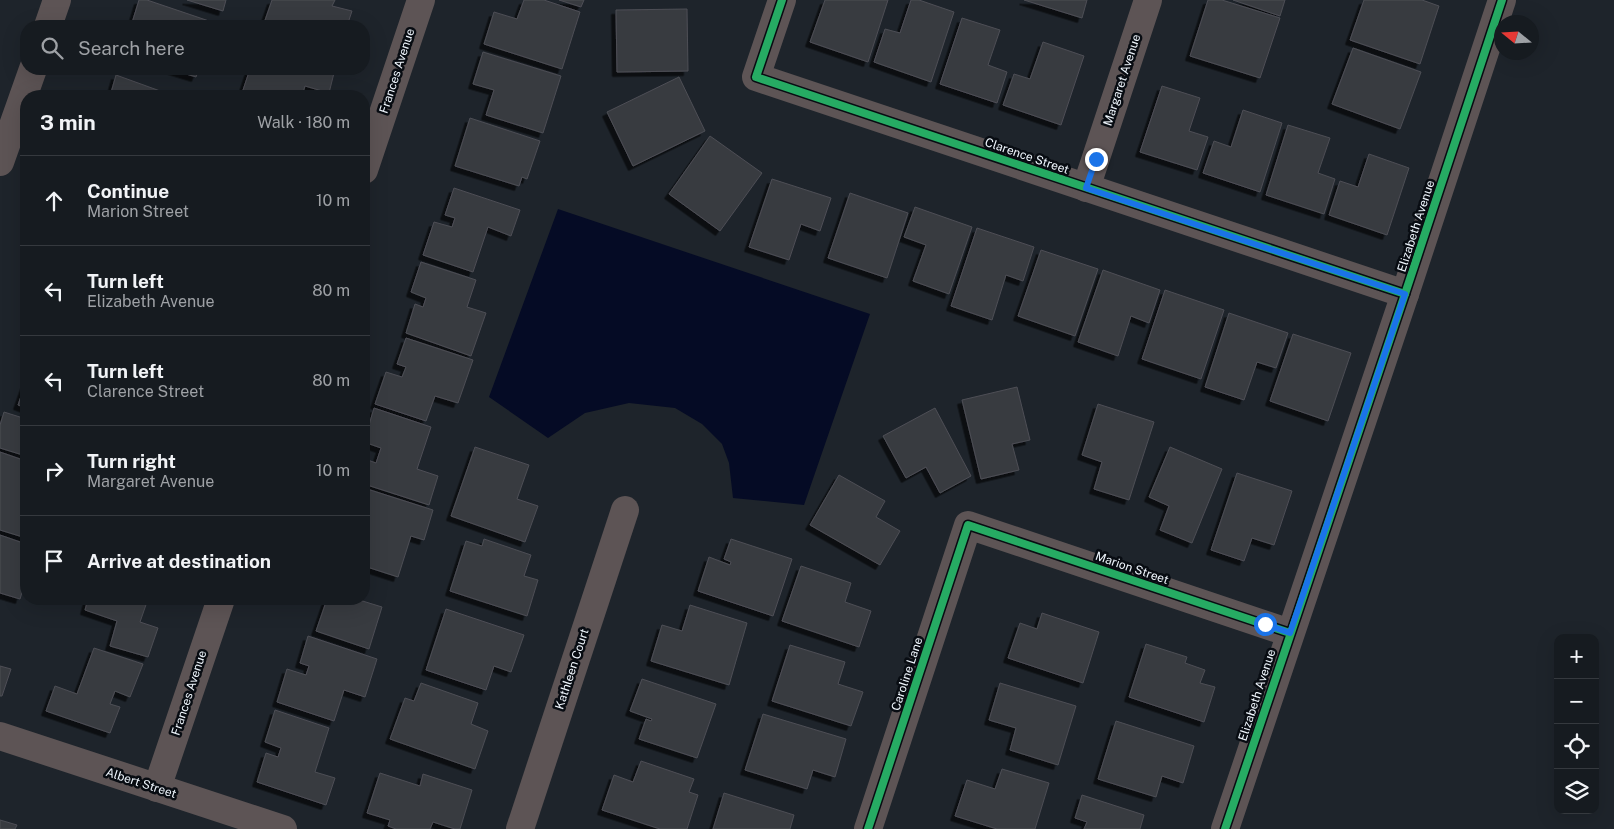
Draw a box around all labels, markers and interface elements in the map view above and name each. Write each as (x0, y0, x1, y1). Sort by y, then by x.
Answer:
north arrow (1494, 15, 1539, 60)
search box (20, 20, 370, 75)
street label: Frances Avenue (377, 27, 417, 115)
street label: Margaret Avenue (1101, 32, 1143, 128)
icon: search (38, 34, 66, 62)
text: Search here (78, 37, 185, 59)
text: 3 min (40, 110, 96, 135)
text: Walk · 180 m (257, 113, 350, 132)
street label: Clarence Street (983, 135, 1071, 177)
route end (1085, 148, 1108, 171)
street label: Elizabeth Avenue (1395, 178, 1438, 274)
text: Continue (87, 180, 169, 202)
icon: ahead (40, 187, 68, 215)
text: 10 m (316, 191, 350, 210)
text: Marion Street (87, 202, 189, 221)
text: Turn left (87, 270, 164, 292)
icon: left (40, 277, 68, 305)
text: 80 m (312, 281, 350, 300)
text: Elizabeth Avenue (87, 292, 215, 311)
text: Turn left (87, 360, 164, 382)
icon: left (40, 367, 68, 395)
text: 80 m (312, 371, 350, 390)
text: Clarence Street (87, 382, 204, 401)
text: Turn right (87, 450, 176, 472)
icon: right (40, 457, 68, 485)
text: 10 m (316, 461, 350, 480)
text: Margaret Avenue (87, 472, 214, 491)
icon: arrive (40, 547, 68, 575)
street label: Marion Street (1094, 549, 1171, 587)
text: Arrive at destination (87, 550, 271, 572)
route start (1254, 613, 1277, 636)
street label: Kathleen Court (552, 627, 592, 711)
map controls (1554, 634, 1599, 814)
button: + (1554, 634, 1599, 679)
street label: Caroline Lane (889, 635, 926, 713)
street label: Elizabeth Avenue (1236, 647, 1279, 743)
street label: Frances Avenue (169, 649, 209, 737)
button: − (1554, 679, 1599, 724)
button: locate (1554, 724, 1599, 769)
street label: Albert Street (104, 765, 178, 801)
button: layers (1554, 769, 1599, 814)

